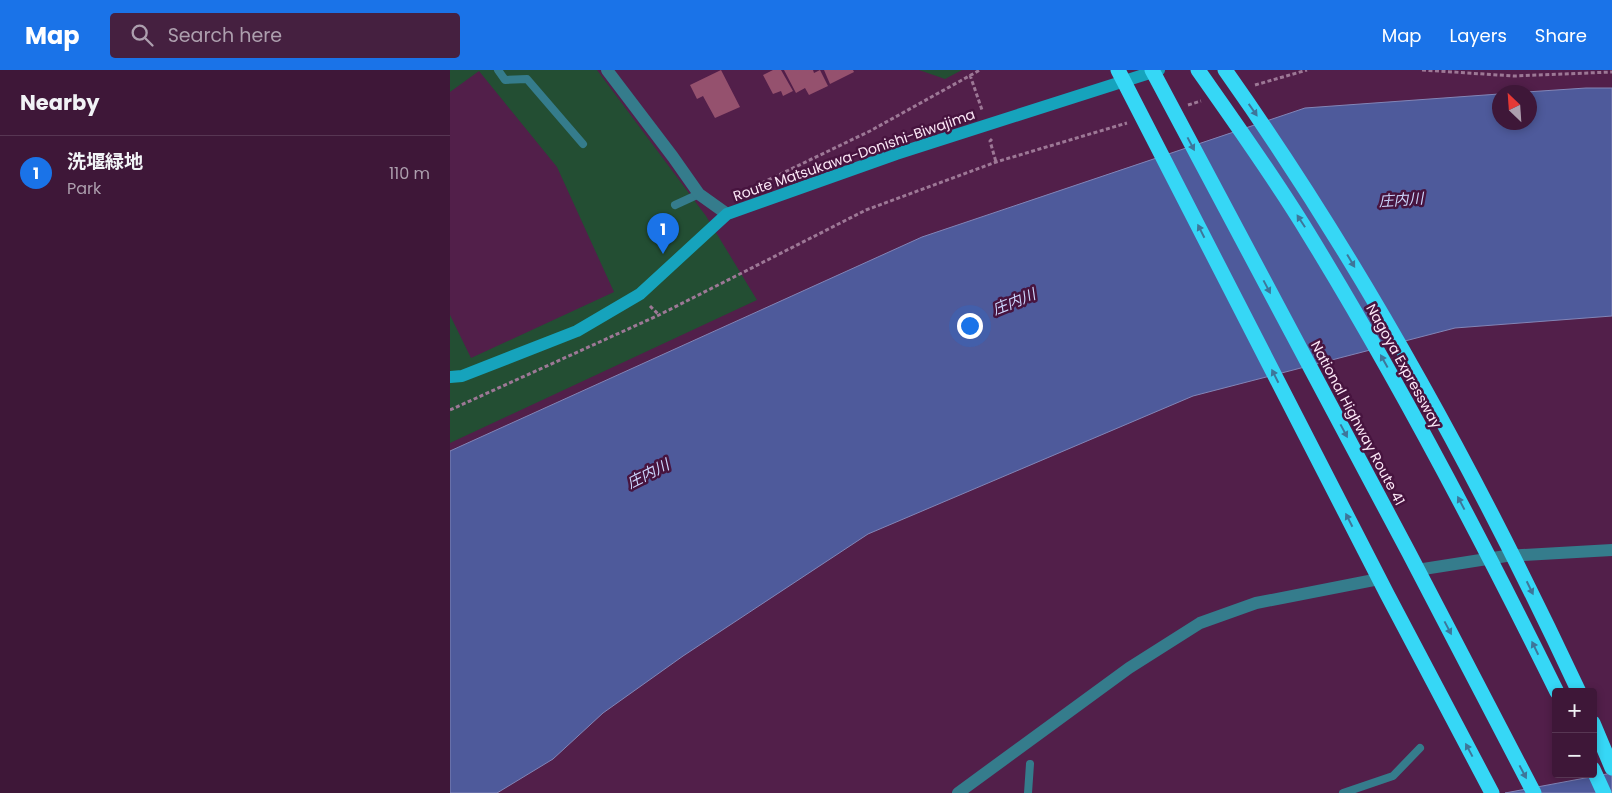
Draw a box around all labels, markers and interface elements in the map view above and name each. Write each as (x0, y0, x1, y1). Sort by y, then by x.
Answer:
search box (110, 13, 460, 58)
text: Map (25, 19, 80, 52)
icon: search (128, 21, 156, 49)
text: Search here (168, 22, 282, 49)
text: Map (1382, 23, 1422, 48)
text: Layers (1450, 23, 1507, 48)
text: Share (1535, 23, 1587, 48)
north arrow (1492, 85, 1537, 130)
text: Nearby (20, 88, 100, 117)
one-way arrow (1248, 103, 1258, 117)
street label: Route Matsukawa-Donishi-Biwajima (730, 104, 978, 206)
one-way arrow (1187, 136, 1195, 151)
text: 洗堰緑地 (67, 148, 143, 175)
text: 1 (33, 162, 39, 185)
text: 110 m (389, 162, 430, 185)
text: Park (67, 177, 101, 200)
water label: 庄内川 (1378, 187, 1426, 212)
pin: 1 (647, 213, 679, 254)
one-way arrow (1296, 214, 1305, 228)
one-way arrow (1197, 224, 1205, 238)
one-way arrow (1346, 255, 1355, 268)
one-way arrow (1263, 280, 1272, 294)
water label: 庄内川 (989, 283, 1040, 320)
street label: Nagoya Expressway (1361, 300, 1447, 432)
your location (957, 313, 983, 339)
street label: National Highway Route 41 (1306, 337, 1410, 509)
one-way arrow (1380, 353, 1388, 368)
one-way arrow (1271, 369, 1279, 383)
one-way arrow (1340, 423, 1348, 438)
water label: 庄内川 (623, 453, 674, 493)
one-way arrow (1457, 496, 1465, 511)
one-way arrow (1345, 513, 1353, 528)
one-way arrow (1526, 580, 1534, 595)
one-way arrow (1444, 621, 1452, 636)
one-way arrow (1531, 641, 1539, 655)
map controls (1552, 688, 1597, 778)
button: + (1552, 688, 1597, 733)
button: − (1552, 733, 1597, 778)
one-way arrow (1465, 743, 1473, 757)
one-way arrow (1519, 765, 1527, 780)

